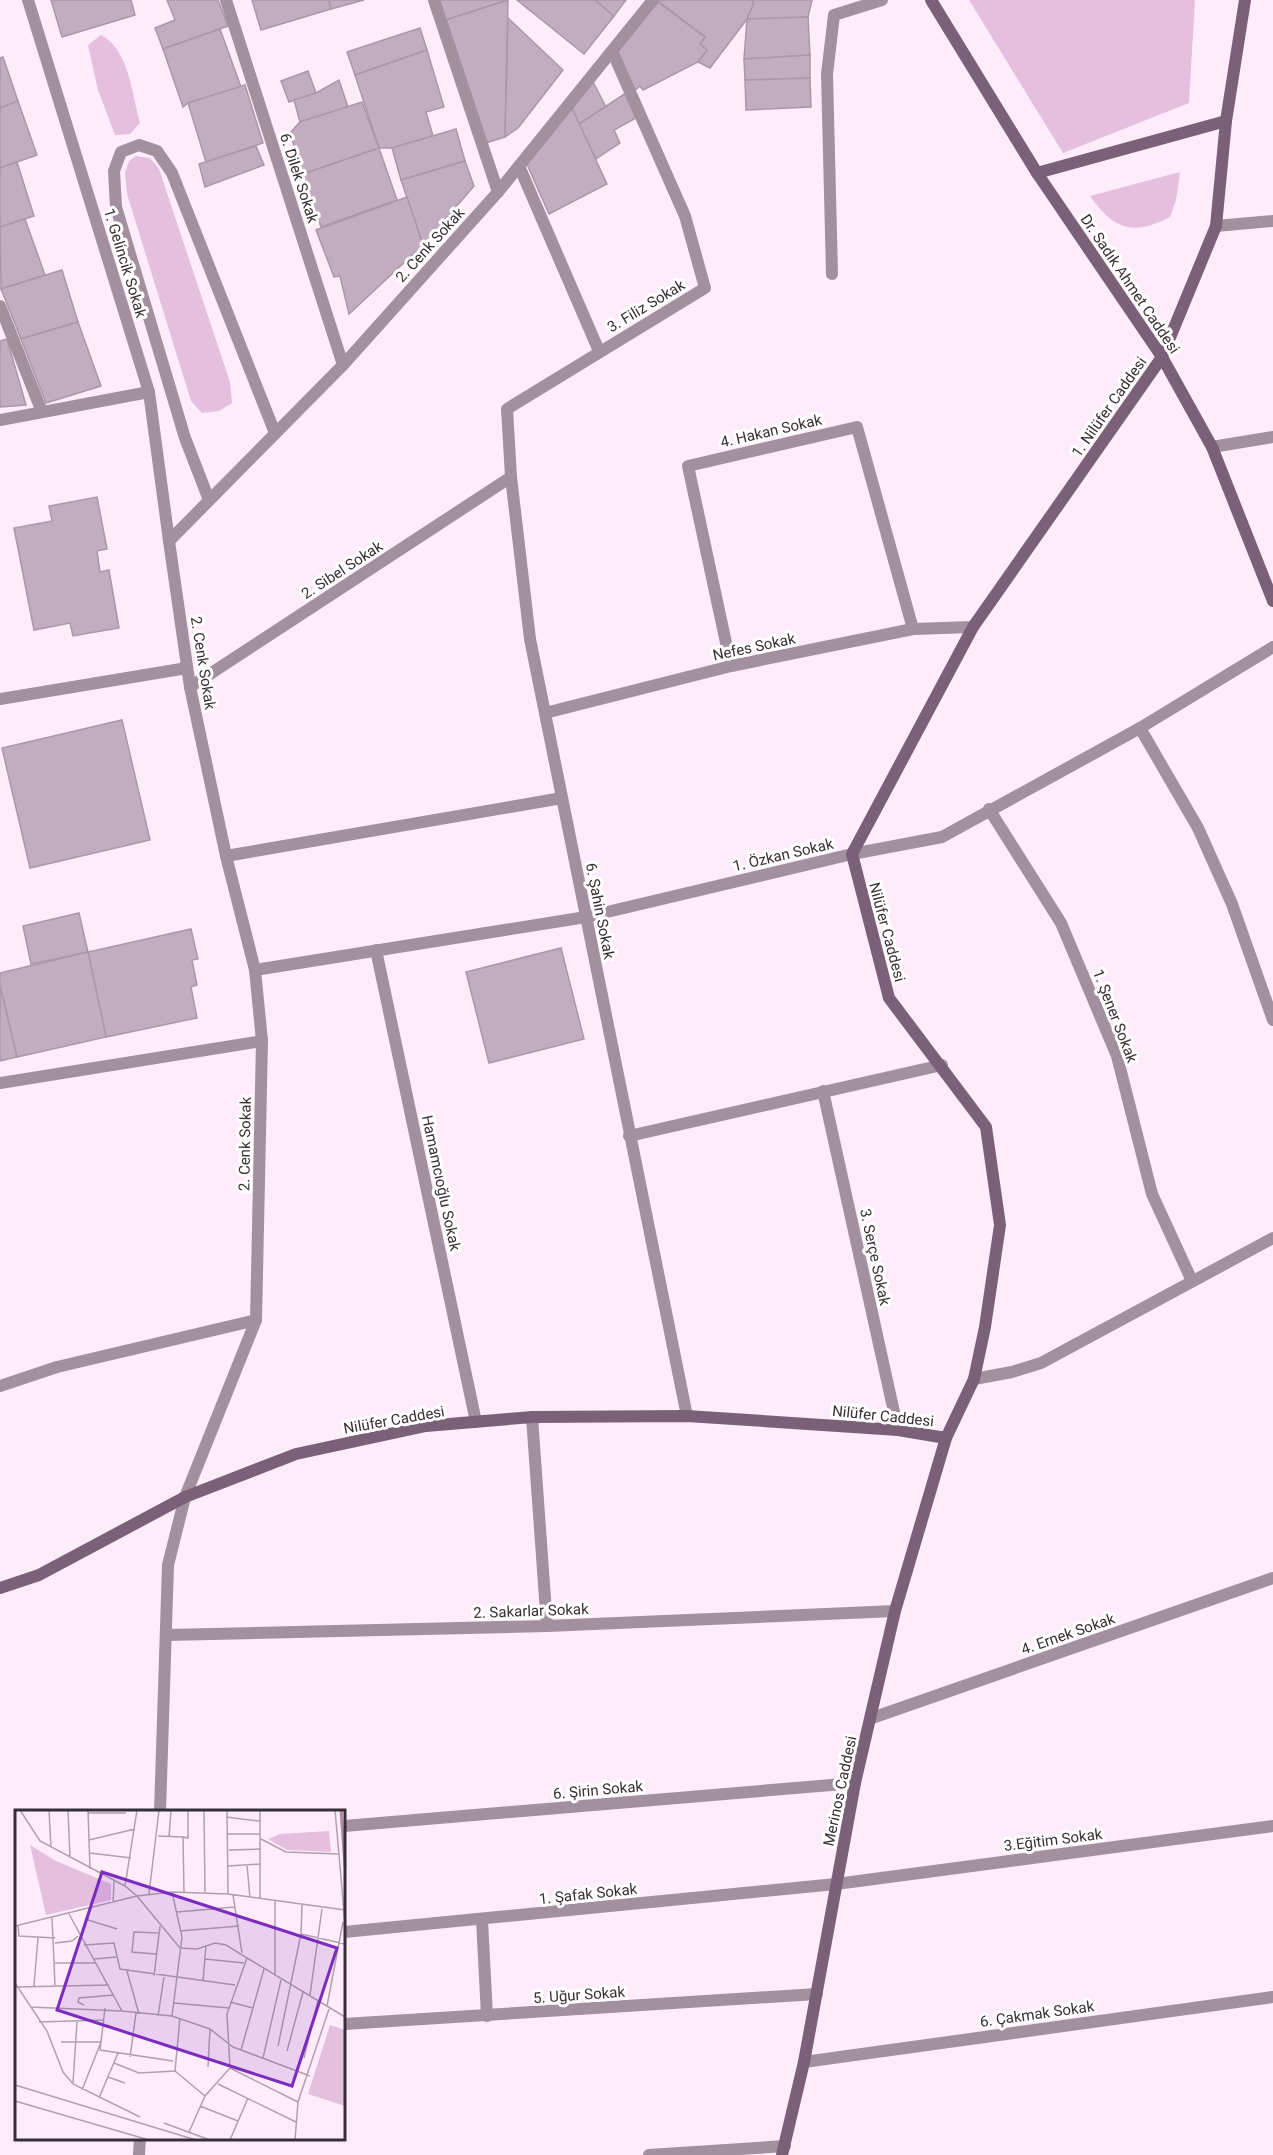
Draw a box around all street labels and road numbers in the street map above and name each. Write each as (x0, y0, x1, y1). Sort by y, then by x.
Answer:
street label: 6. Dilek Sokak (276, 131, 322, 226)
street label: 2. Cenk Sokak (392, 204, 468, 286)
street label: 1. Gelincik Sokak (100, 206, 150, 320)
street label: Dr. Sadık Ahmet Caddesi (1077, 211, 1183, 357)
street label: 3. Filiz Sokak (604, 276, 688, 336)
street label: 1. Nilüfer Caddesi (1068, 353, 1150, 461)
street label: 4. Hakan Sokak (719, 410, 824, 451)
street label: 2. Sibel Sokak (298, 537, 386, 603)
street label: 2. Cenk Sokak (187, 615, 219, 711)
street label: Nefes Sokak (711, 629, 797, 665)
street label: 1. Özkan Sokak (731, 835, 835, 875)
street label: 6. Şahin Sokak (582, 861, 618, 961)
street label: Nilüfer Caddesi (865, 880, 909, 984)
street label: 1. Şener Sokak (1089, 967, 1141, 1066)
street label: 2. Cenk Sokak (235, 1096, 255, 1191)
street label: Hamamcıoğlu Sokak (418, 1113, 464, 1253)
street label: 3. Serçe Sokak (856, 1207, 894, 1307)
street label: Nilüfer Caddesi (342, 1402, 446, 1438)
street label: Nilüfer Caddesi (831, 1402, 935, 1430)
street label: 2. Sakarlar Sokak (473, 1600, 589, 1622)
street label: 4. Ernek Sokak (1019, 1609, 1118, 1658)
street label: Merinos Caddesi (820, 1734, 860, 1848)
street label: 6. Şirin Sokak (552, 1777, 644, 1803)
street label: 3.Eğitim Sokak (1003, 1825, 1104, 1855)
street label: 1. Şafak Sokak (538, 1880, 638, 1908)
street label: 5. Uğur Sokak (532, 1983, 626, 2007)
street label: 6. Çakmak Sokak (979, 1997, 1096, 2031)

